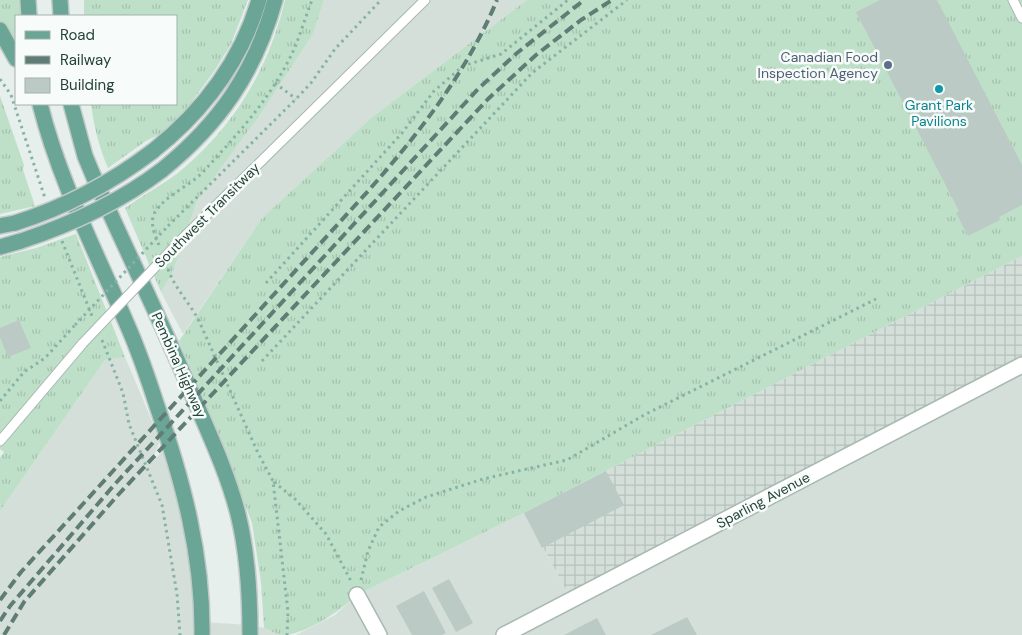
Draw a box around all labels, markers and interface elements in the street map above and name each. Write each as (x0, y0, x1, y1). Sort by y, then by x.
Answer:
legend (15, 15, 178, 105)
text: Road (60, 25, 95, 45)
place label: Canadian Food Inspection Agency (758, 48, 878, 82)
text: Railway (60, 50, 112, 70)
marker: Canadian Food Inspection Agency (882, 59, 894, 71)
text: Building (60, 75, 115, 95)
marker: Grant Park Pavilions (933, 83, 945, 95)
place label: Grant Park Pavilions (905, 96, 973, 130)
street label: Southwest Transitway (151, 158, 264, 271)
street label: Pembina Highway (148, 309, 210, 421)
street label: Sparling Avenue (713, 468, 813, 532)

